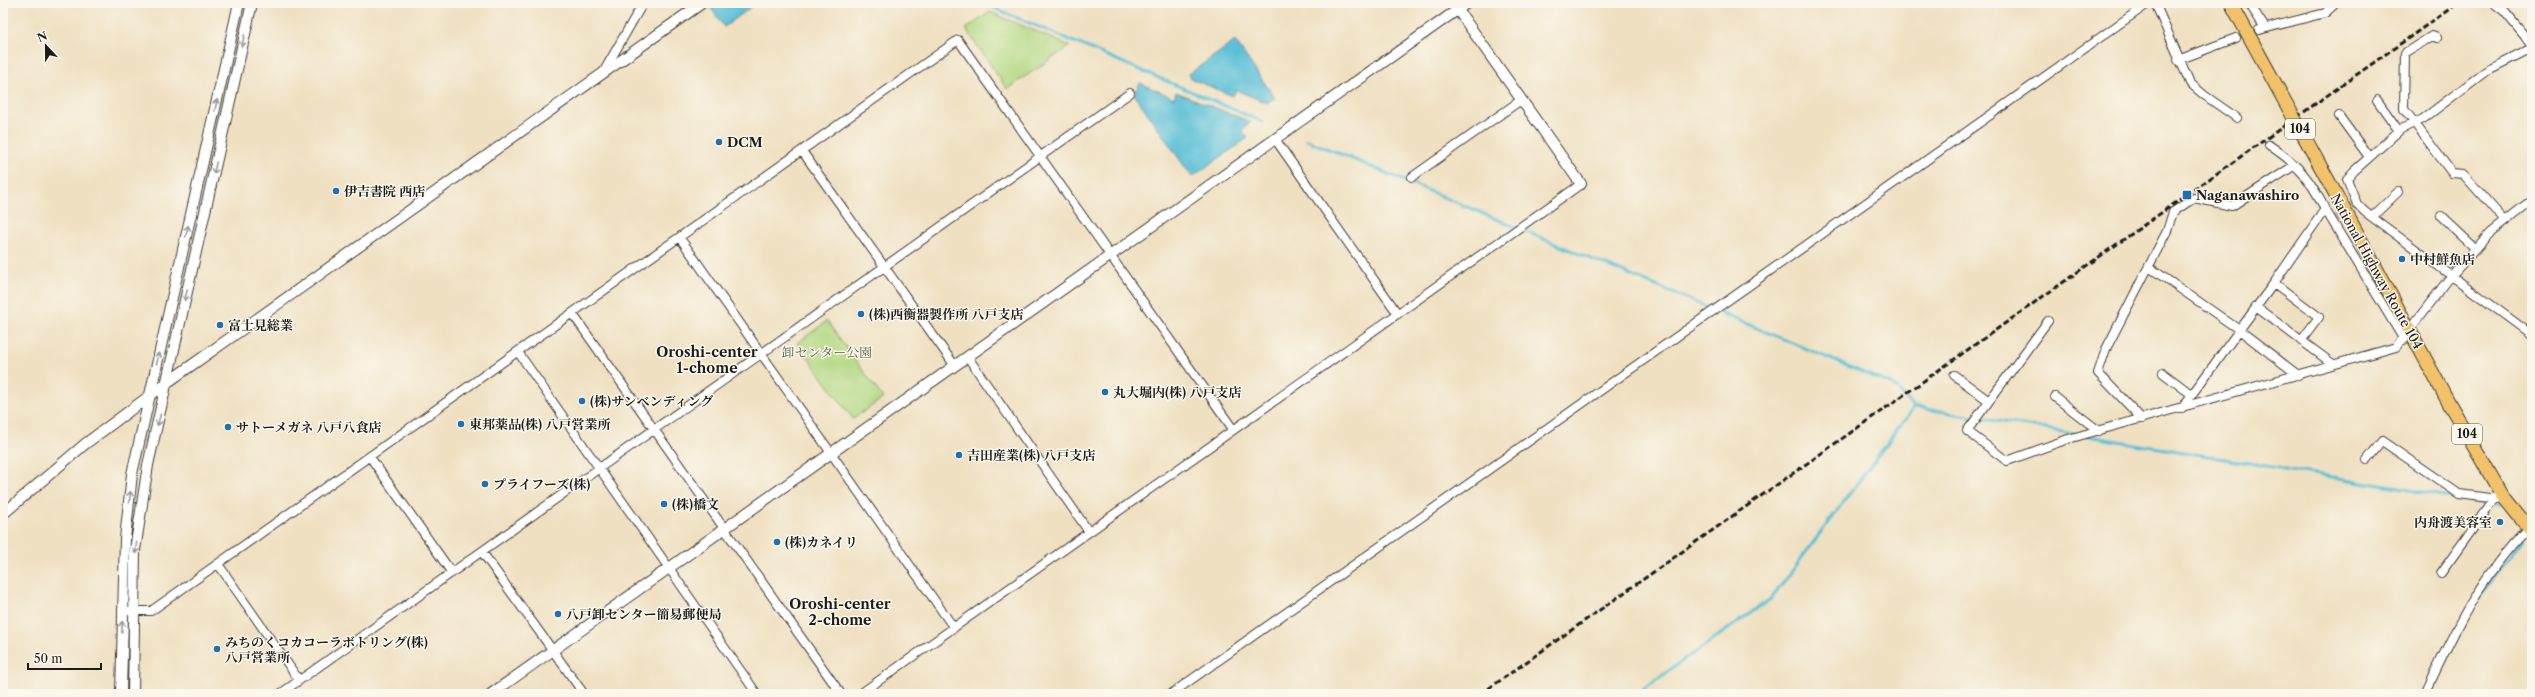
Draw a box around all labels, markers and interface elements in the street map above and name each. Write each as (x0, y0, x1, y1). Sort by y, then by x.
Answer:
north arrow (26, 26, 66, 66)
text: N (35, 28, 50, 45)
one-way arrow (239, 34, 247, 47)
one-way arrow (212, 98, 220, 111)
road number: 104 (2285, 119, 2315, 139)
place label: DCM (727, 134, 763, 150)
marker: DCM (714, 137, 724, 147)
one-way arrow (210, 161, 218, 174)
place label: 伊吉書院 西店 (344, 183, 425, 199)
marker: 伊吉書院 西店 (331, 186, 341, 196)
place label: Naganawashiro (2196, 187, 2299, 203)
marker: Naganawashiro (2181, 189, 2193, 201)
street label: National Highway Route 104 (2328, 191, 2426, 351)
one-way arrow (183, 225, 191, 238)
place label: 中村鮮魚店 (2410, 251, 2475, 267)
marker: 中村鮮魚店 (2397, 254, 2407, 264)
one-way arrow (181, 288, 189, 301)
place label: (株)西衡器製作所 八戸支店 (869, 306, 1023, 322)
marker: (株)西衡器製作所 八戸支店 (856, 309, 866, 319)
place label: 富士見総業 (228, 317, 293, 333)
marker: 富士見総業 (215, 320, 225, 330)
district label: Oroshi-center 1-chome (656, 343, 758, 377)
park label: 卸センター公園 (782, 344, 872, 360)
one-way arrow (154, 352, 162, 365)
place label: 丸大堀内(株) 八戸支店 (1113, 384, 1241, 400)
marker: 丸大堀内(株) 八戸支店 (1100, 387, 1110, 397)
place label: (株)サンベンディング (590, 393, 713, 409)
marker: (株)サンベンディング (577, 396, 587, 406)
one-way arrow (155, 413, 162, 426)
place label: 東邦薬品(株) 八戸営業所 (469, 416, 610, 432)
place label: サトーメガネ 八戸八食店 (236, 419, 382, 435)
marker: 東邦薬品(株) 八戸営業所 (456, 419, 466, 429)
marker: サトーメガネ 八戸八食店 (223, 422, 233, 432)
road number: 104 (2452, 424, 2482, 444)
place label: 吉田産業(株) 八戸支店 (967, 447, 1095, 463)
marker: 吉田産業(株) 八戸支店 (954, 450, 964, 460)
place label: プライフーズ(株) (493, 476, 590, 492)
marker: プライフーズ(株) (480, 479, 490, 489)
one-way arrow (126, 491, 134, 504)
place label: (株)橋文 (672, 496, 719, 512)
marker: (株)橋文 (659, 499, 669, 509)
place label: 内舟渡美容室 (2414, 514, 2492, 530)
marker: 内舟渡美容室 (2495, 517, 2505, 527)
place label: (株)カネイリ (785, 534, 858, 550)
marker: (株)カネイリ (772, 537, 782, 547)
one-way arrow (132, 541, 139, 554)
district label: Oroshi-center 2-chome (789, 595, 891, 629)
place label: 八戸卸センター簡易郵便局 (566, 606, 721, 622)
marker: 八戸卸センター簡易郵便局 (553, 609, 563, 619)
one-way arrow (118, 621, 126, 634)
place label: みちのくコカコーラボトリング(株) 八戸営業所 (225, 634, 428, 665)
marker: みちのくコカコーラボトリング(株) 八戸営業所 (212, 644, 222, 654)
scale bar (28, 645, 101, 671)
text: 50 m (34, 651, 63, 666)

